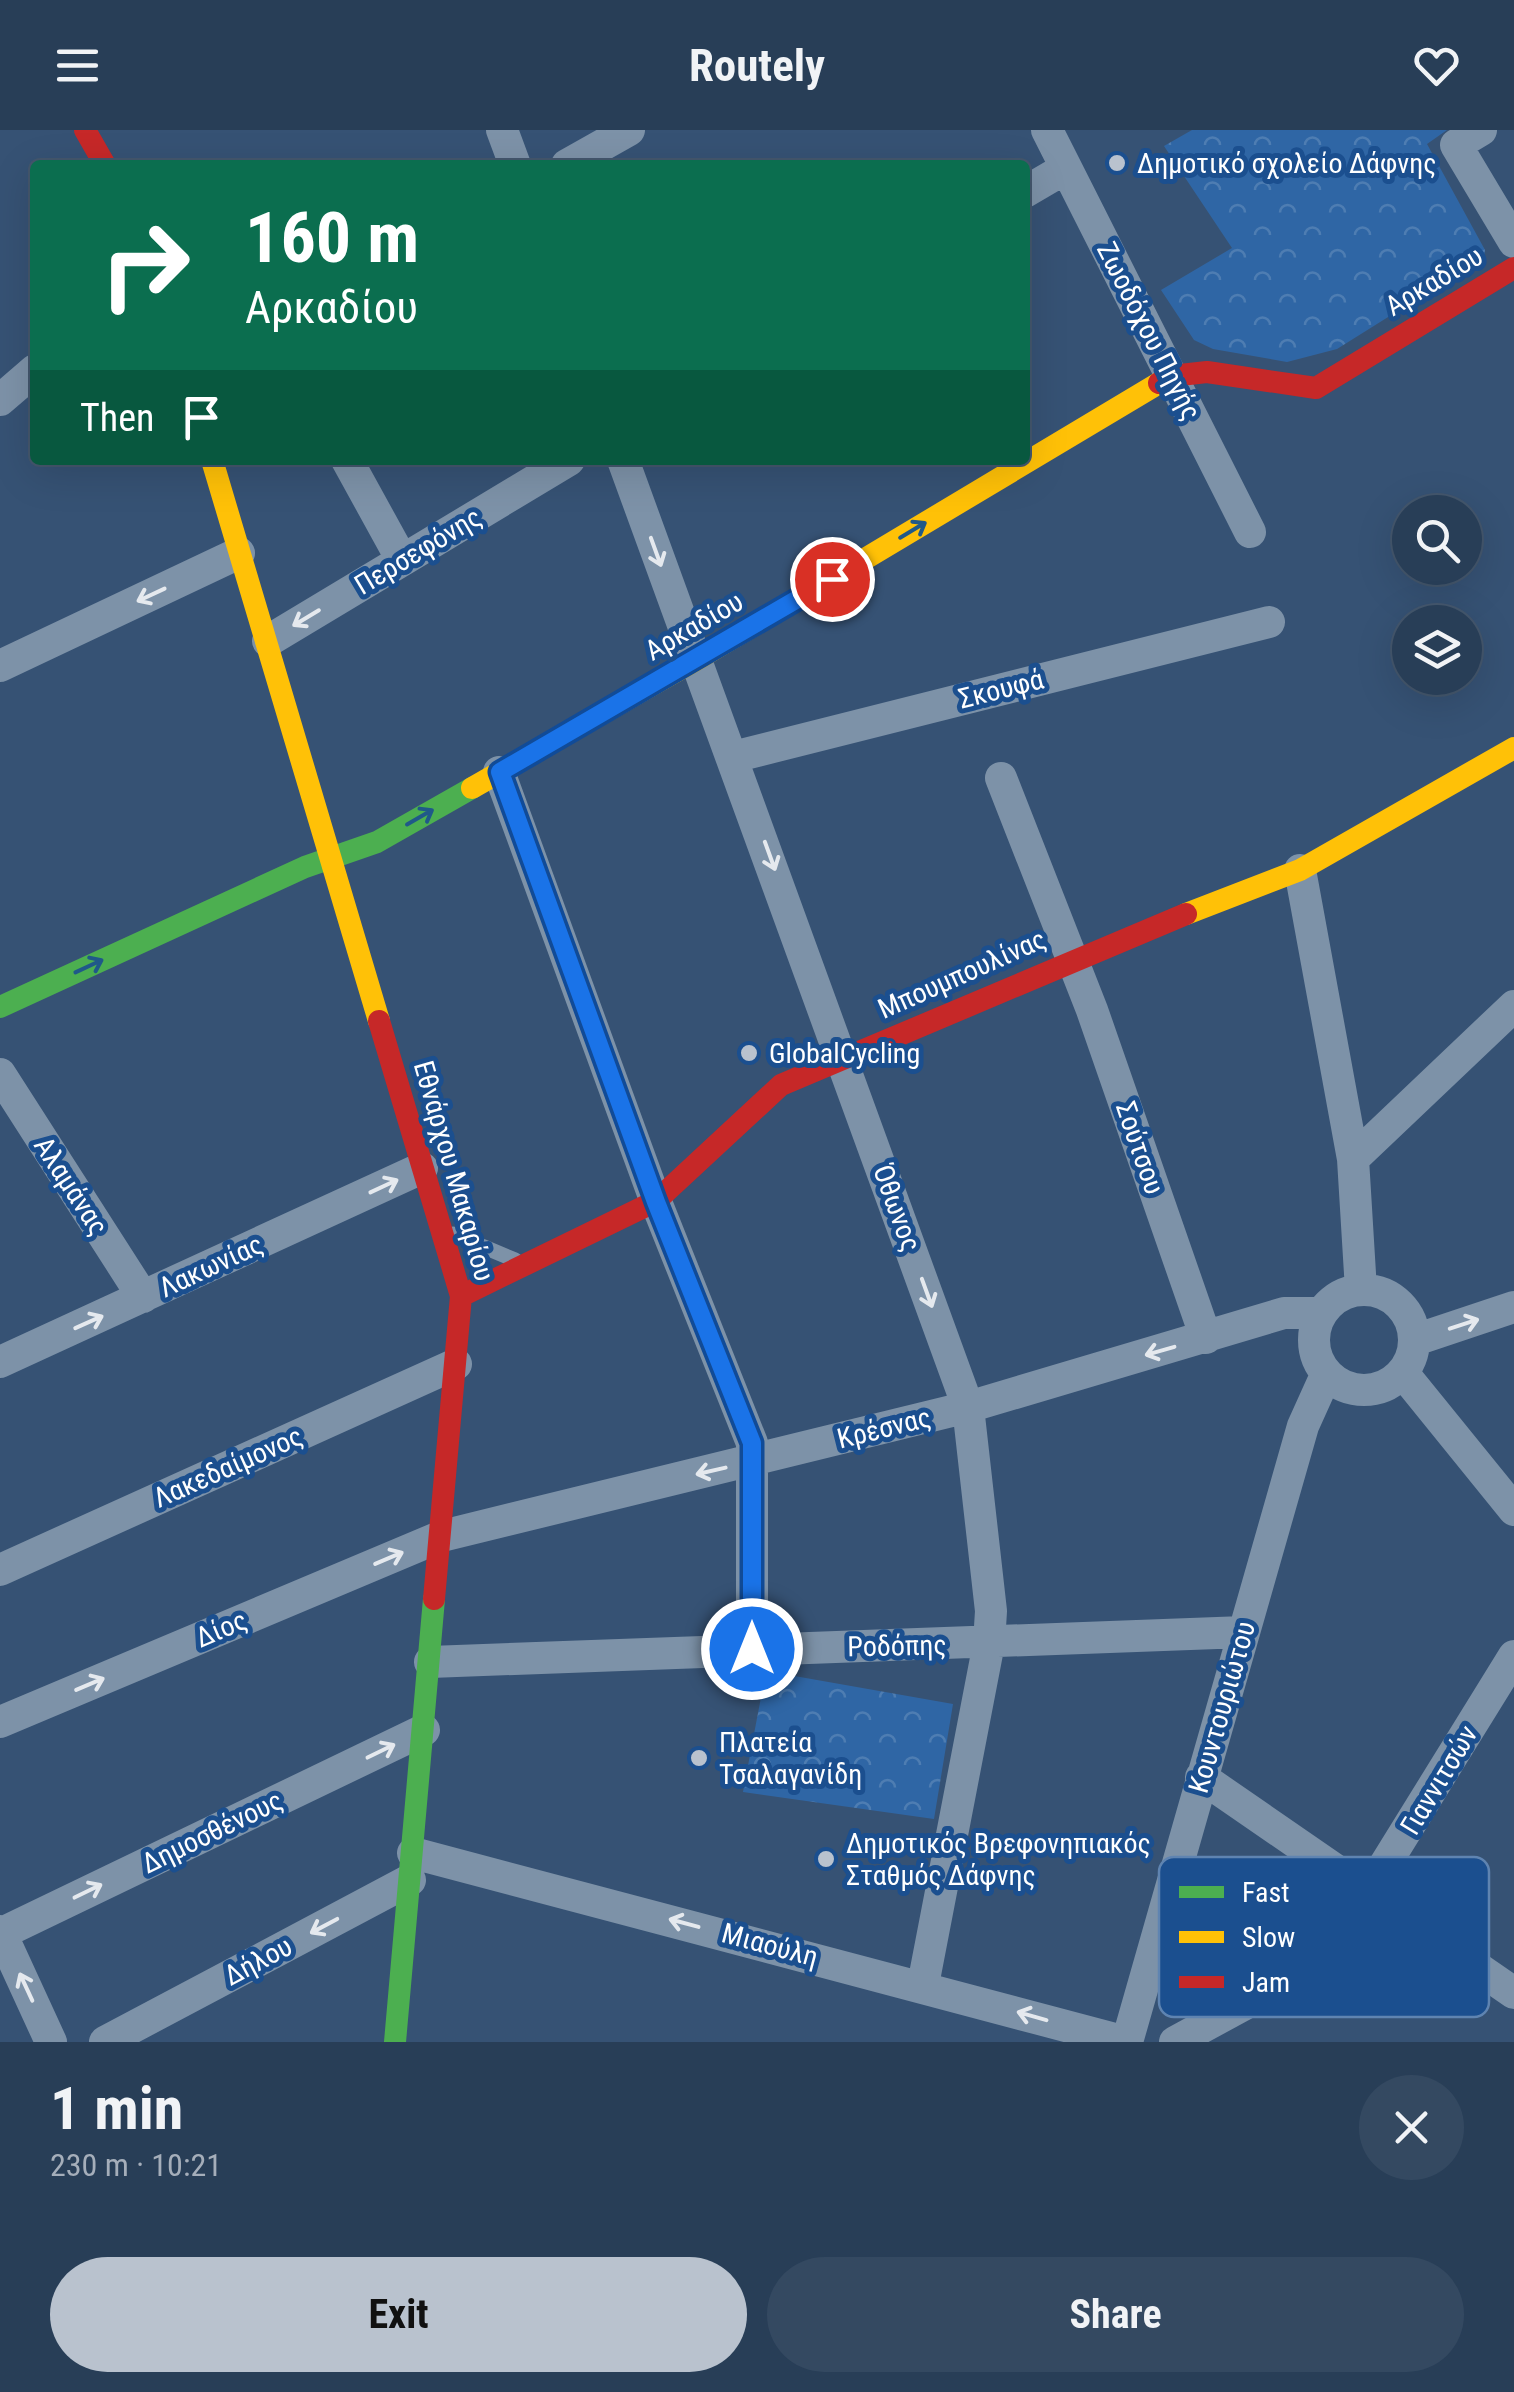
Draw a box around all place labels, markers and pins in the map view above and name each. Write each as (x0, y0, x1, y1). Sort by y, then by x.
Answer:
place label: Δημοτικό σχολείο Δάφνης (1137, 147, 1436, 180)
marker: Δημοτικό σχολείο Δάφνης (1106, 152, 1128, 174)
pin (790, 537, 875, 622)
place label: GlobalCycling (769, 1037, 920, 1070)
marker: GlobalCycling (738, 1042, 760, 1064)
place label: Πλατεία Τσαλαγανίδη (719, 1726, 862, 1791)
marker: Πλατεία Τσαλαγανίδη (688, 1747, 710, 1769)
place label: Δημοτικός Βρεφονηπιακός Σταθμός Δάφνης (846, 1827, 1151, 1892)
marker: Δημοτικός Βρεφονηπιακός Σταθμός Δάφνης (815, 1848, 837, 1870)

